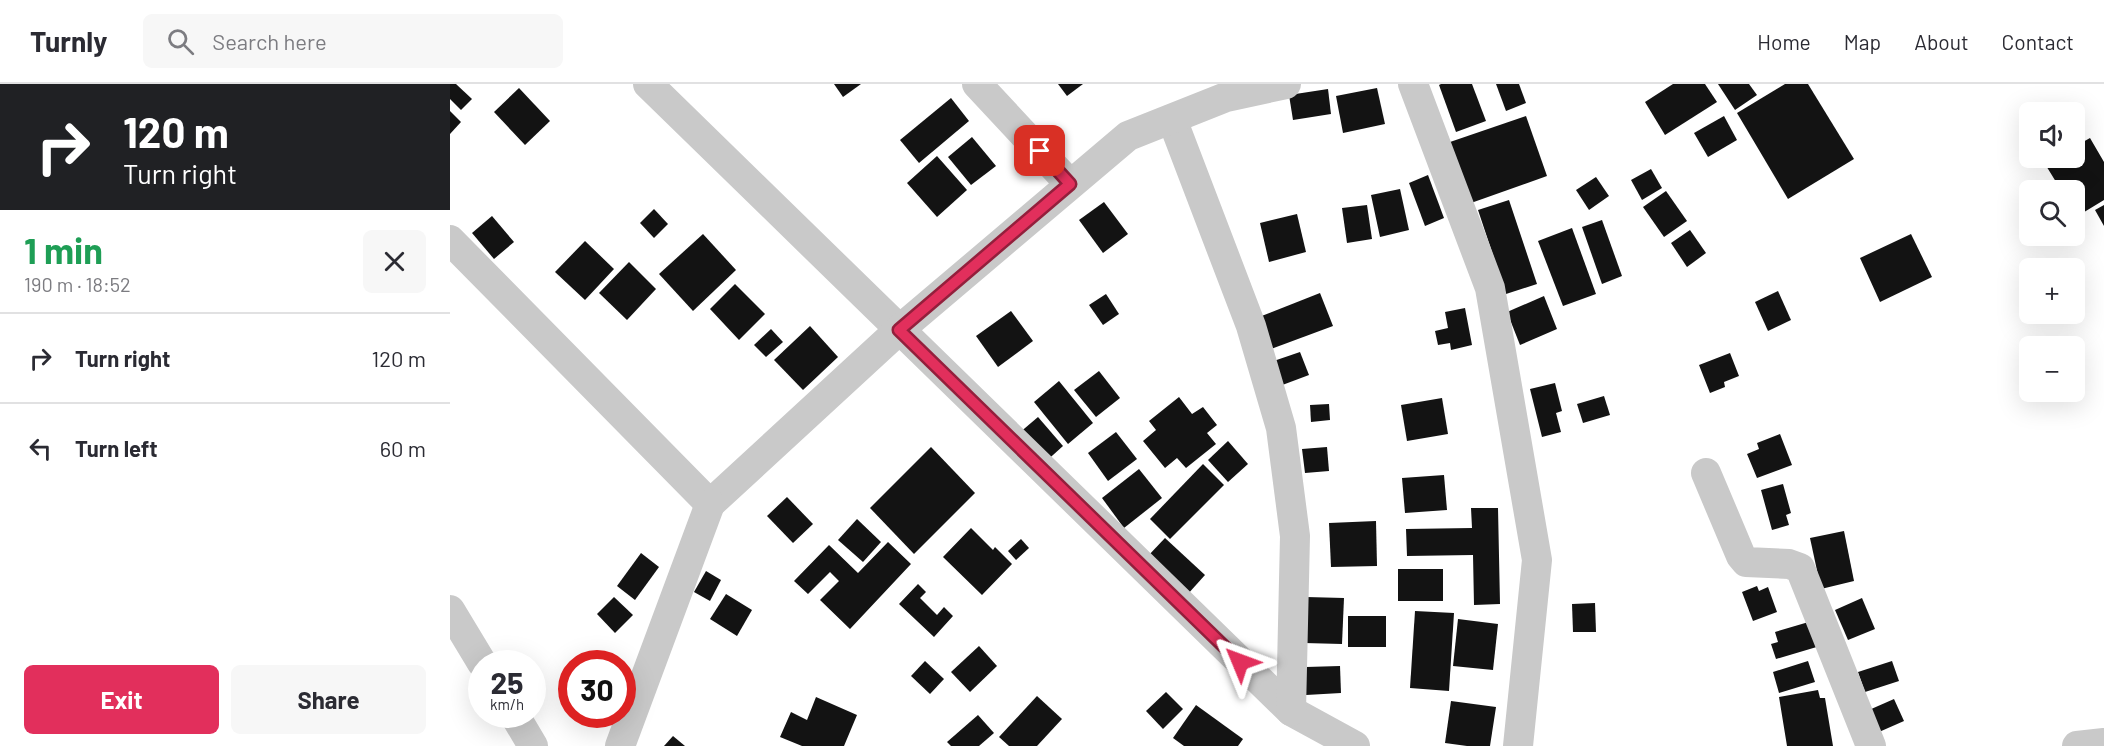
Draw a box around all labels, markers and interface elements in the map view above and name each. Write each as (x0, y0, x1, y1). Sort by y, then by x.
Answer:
search box (143, 14, 563, 68)
text: Turnly (30, 24, 107, 58)
icon: search (164, 25, 197, 58)
text: Search here (212, 28, 327, 54)
text: Home (1757, 29, 1811, 54)
text: Map (1844, 29, 1881, 54)
text: About (1914, 29, 1969, 54)
text: Contact (2002, 29, 2074, 54)
map controls (2019, 102, 2085, 402)
button: sound (2019, 102, 2085, 168)
text: 120 m (123, 106, 229, 156)
icon: right (24, 108, 102, 186)
pin (1014, 125, 1065, 176)
icon: arrive (1023, 134, 1056, 167)
text: Turn right (123, 157, 237, 189)
button: search (2019, 180, 2085, 246)
text: 1 min (24, 228, 103, 271)
button: close (363, 230, 426, 293)
button: + (2019, 258, 2085, 324)
text: 190 m · 18:52 (24, 272, 131, 296)
button: − (2019, 336, 2085, 402)
icon: right (24, 342, 57, 375)
text: Turn right (75, 345, 170, 371)
text: 120 m (371, 345, 426, 371)
icon: left (24, 432, 57, 465)
text: Turn left (75, 435, 158, 461)
text: 60 m (380, 435, 426, 461)
position arrow (1208, 630, 1272, 694)
speed limit sign: 30 (558, 650, 636, 728)
text: 25 (491, 664, 523, 700)
button: Exit (24, 665, 219, 734)
button: Share (231, 665, 426, 734)
text: km/h (490, 695, 524, 713)

